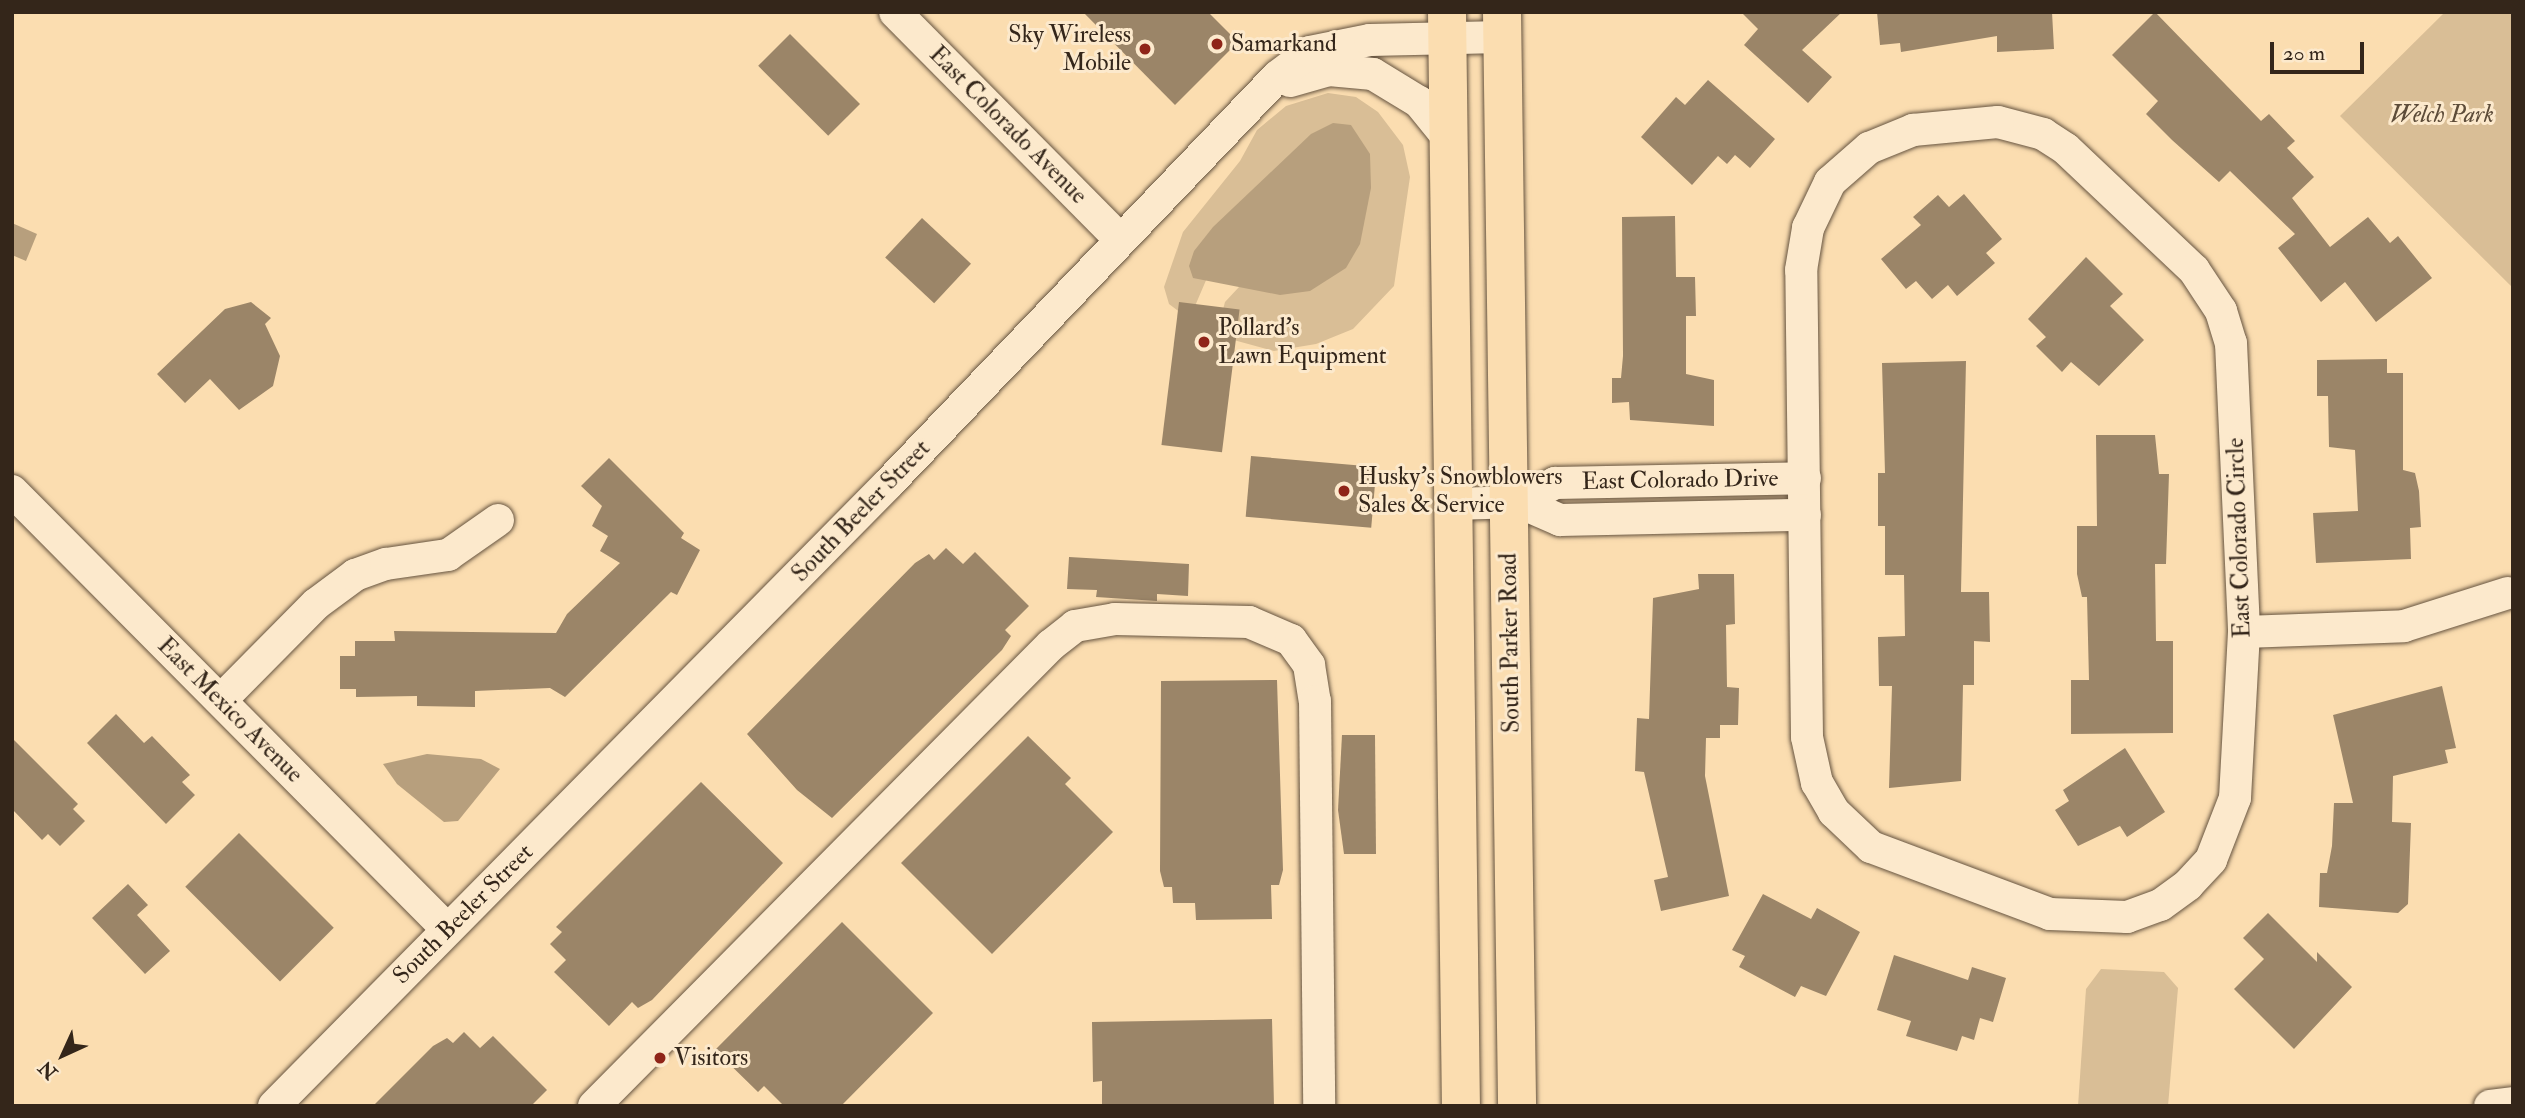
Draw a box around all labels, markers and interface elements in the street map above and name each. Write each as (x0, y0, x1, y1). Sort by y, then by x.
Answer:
place label: Sky Wireless Mobile (1008, 21, 1131, 77)
scale bar (2273, 28, 2368, 72)
place label: Samarkand (1231, 30, 1337, 58)
marker: Samarkand (1209, 36, 1225, 52)
street label: East Colorado Avenue (923, 40, 1093, 210)
text: 20 m (2283, 40, 2325, 67)
marker: Sky Wireless Mobile (1137, 41, 1153, 57)
park label: Welch Park (2390, 101, 2494, 129)
place label: Pollard's Lawn Equipment (1218, 314, 1386, 370)
marker: Pollard's Lawn Equipment (1196, 334, 1212, 350)
street label: South Beeler Street (786, 434, 936, 588)
street label: East Colorado Circle (2221, 437, 2257, 639)
place label: Husky's Snowblowers Sales & Service (1358, 463, 1562, 519)
street label: East Colorado Drive (1581, 464, 1779, 496)
marker: Husky's Snowblowers Sales & Service (1336, 483, 1352, 499)
street label: South Parker Road (1494, 553, 1526, 733)
street label: East Mexico Avenue (151, 631, 309, 789)
street label: South Beeler Street (387, 838, 539, 990)
north arrow (28, 1020, 98, 1090)
place label: Visitors (674, 1044, 748, 1072)
marker: Visitors (652, 1050, 668, 1066)
text: N (34, 1055, 63, 1084)

